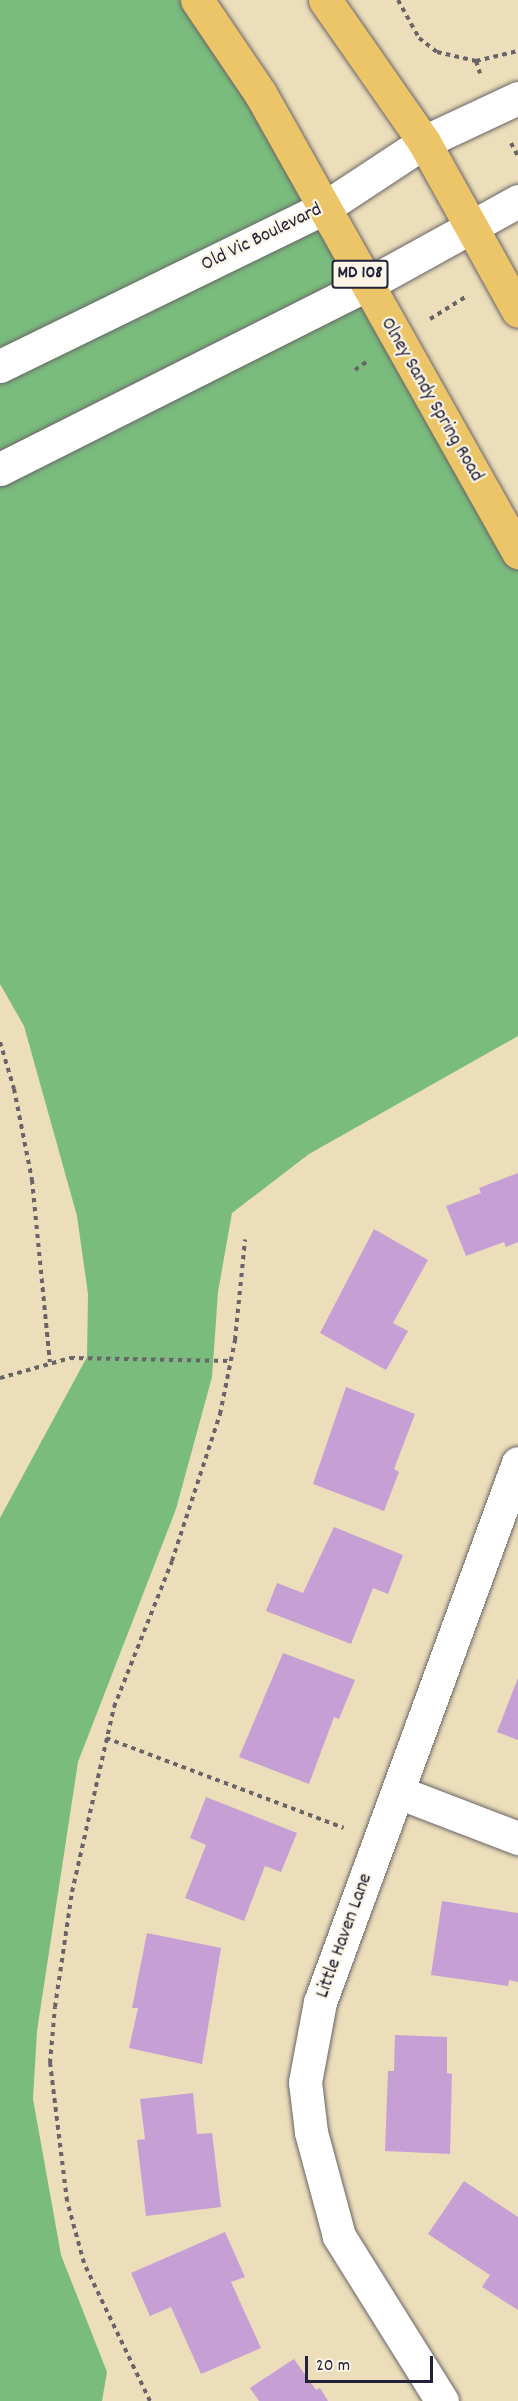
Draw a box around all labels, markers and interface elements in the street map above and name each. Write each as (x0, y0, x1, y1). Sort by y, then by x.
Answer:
street label: Old Vic Boulevard (198, 198, 326, 278)
road number: MD 108 (332, 259, 388, 289)
street label: Olney Sandy Spring Road (374, 314, 488, 486)
street label: Little Haven Lane (311, 1870, 379, 2002)
scale bar (308, 2344, 436, 2382)
text: 20 m (316, 2354, 350, 2379)

